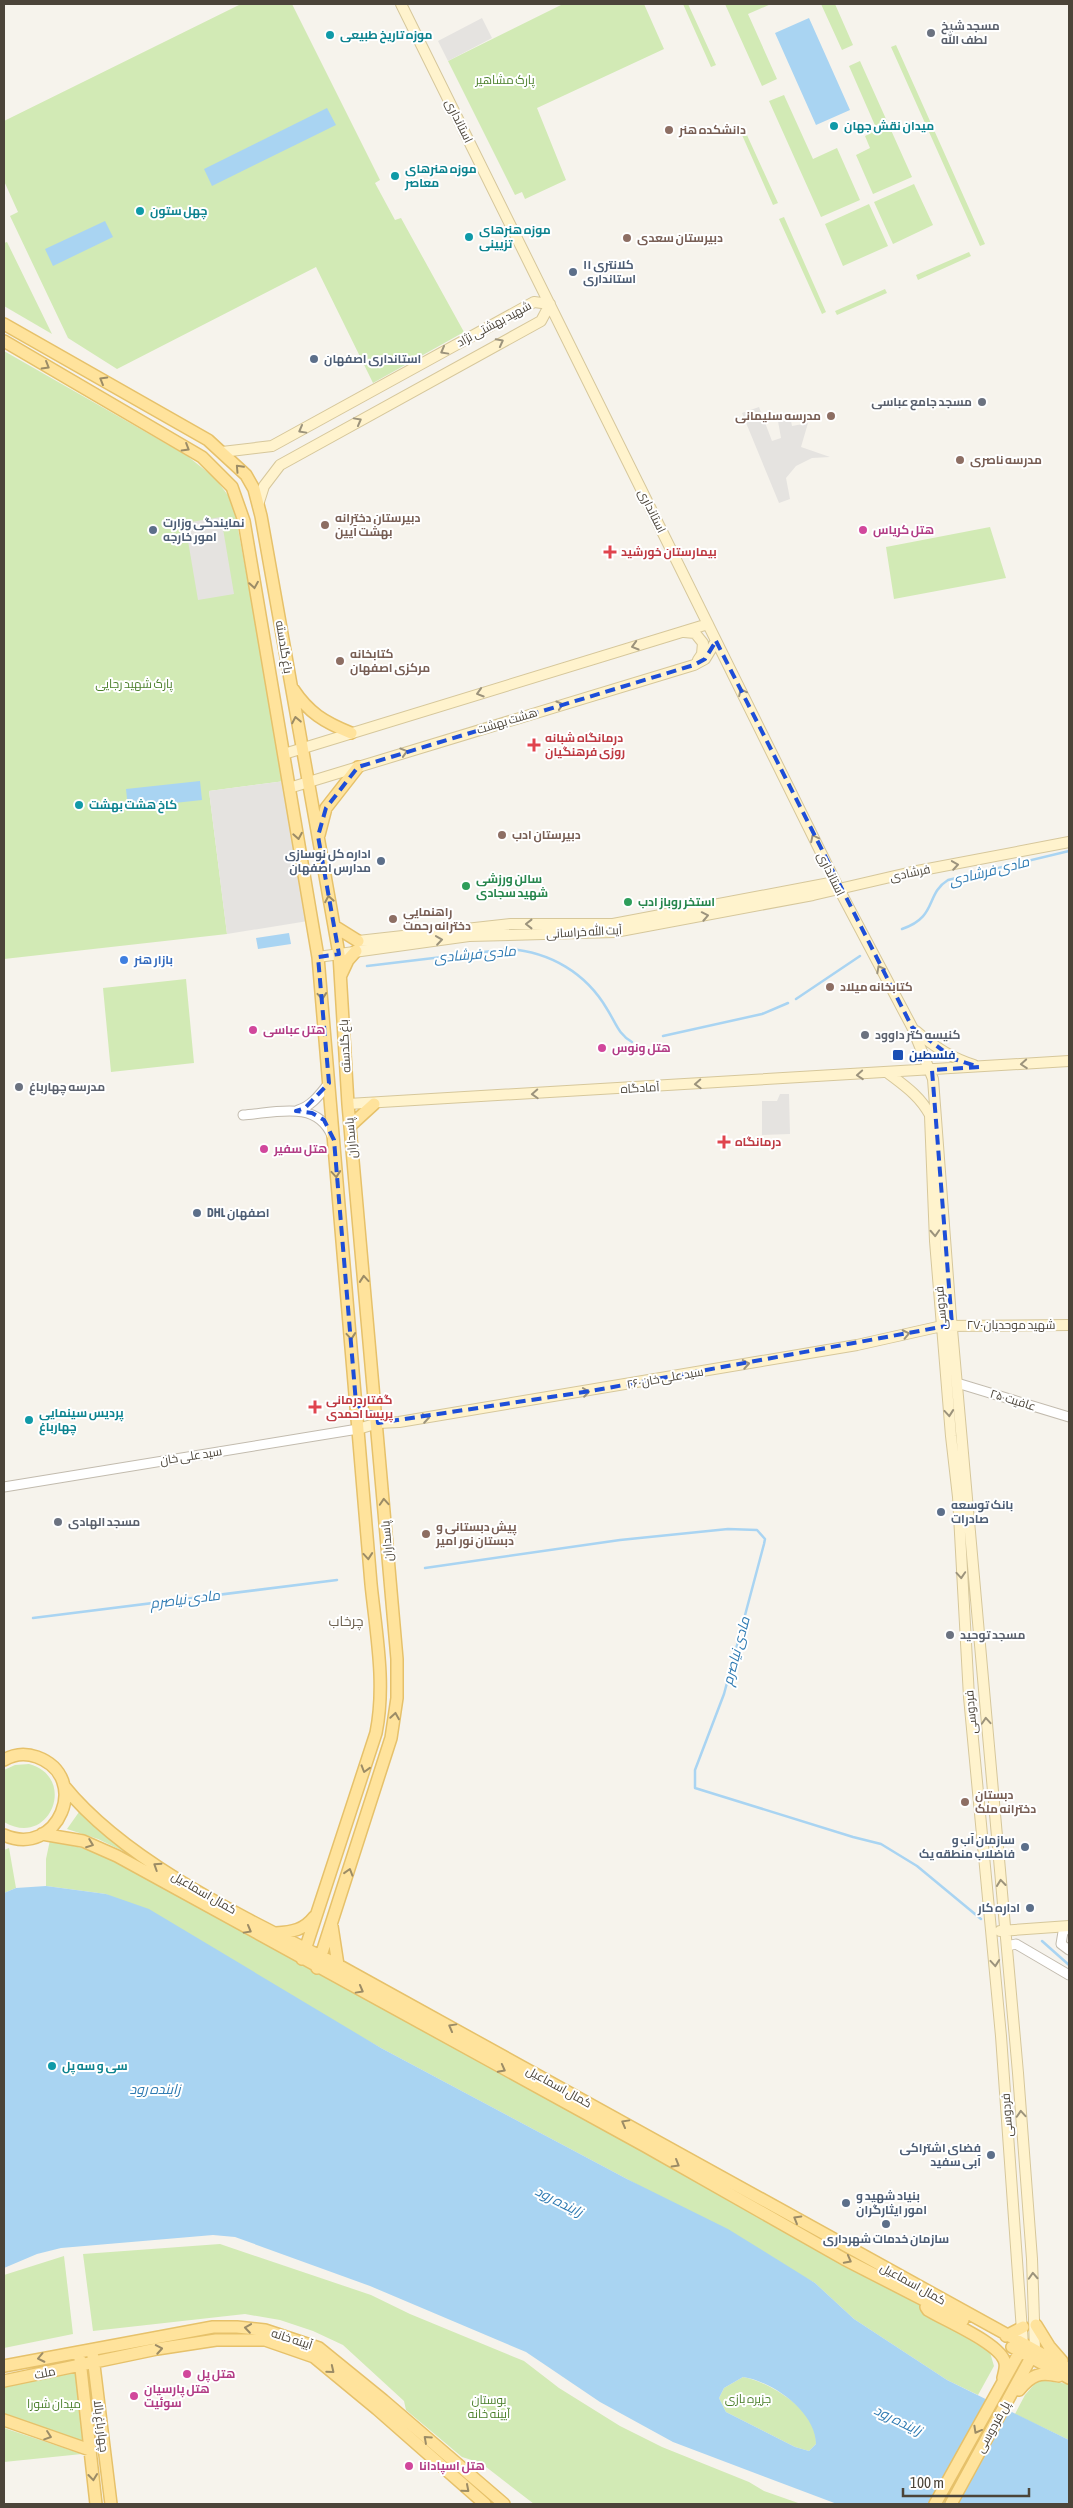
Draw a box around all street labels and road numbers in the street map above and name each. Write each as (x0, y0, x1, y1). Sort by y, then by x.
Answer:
street label: استانداری (442, 97, 476, 145)
street label: شهید بهشتی نژاد (454, 298, 534, 350)
street label: استانداری (635, 487, 669, 535)
street label: باغ گلدسته (272, 619, 295, 675)
street label: هشت بهشت (475, 705, 539, 737)
street label: استانداری (814, 850, 848, 898)
street label: فرشادی (889, 862, 931, 884)
street label: آیت الله خراسانی (546, 922, 623, 941)
street label: باغ گلدسته (337, 1019, 354, 1073)
street label: آمادگاه (620, 1080, 661, 1096)
street label: پاسداران (342, 1116, 362, 1159)
street label: فردوسی (932, 1286, 950, 1330)
street label: ۲۷-شهید موحدیان (967, 1318, 1055, 1332)
street label: ۲۶-سید علی خان (625, 1364, 705, 1392)
street label: ۲۵-عافیت (988, 1386, 1038, 1414)
street label: سید علی خان (159, 1444, 223, 1468)
street label: پاسداران (378, 1519, 398, 1562)
street label: فردوسی (962, 1690, 980, 1734)
street label: کمال اسماعیل (169, 1869, 239, 1917)
street label: کمال اسماعیل (524, 2063, 594, 2111)
street label: فردوسی (998, 2093, 1016, 2137)
street label: کمال اسماعیل (878, 2260, 948, 2308)
street label: آیینه خانه (270, 2326, 315, 2352)
street label: ملت (33, 2364, 57, 2382)
street label: پل فردوسی (973, 2398, 1015, 2456)
street label: چهار باغ بالا (89, 2399, 111, 2453)

